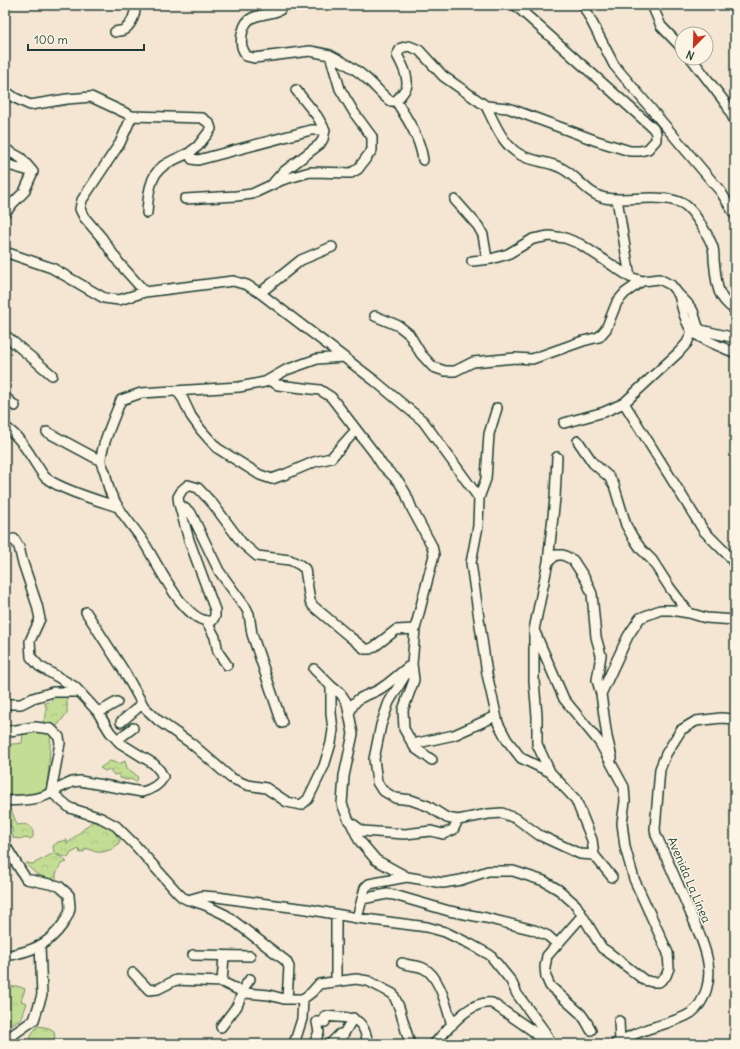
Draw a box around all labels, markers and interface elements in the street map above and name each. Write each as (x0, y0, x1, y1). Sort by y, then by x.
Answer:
scale bar (28, 26, 144, 52)
north arrow (674, 26, 714, 66)
text: 100 m (34, 32, 68, 47)
text: N (684, 47, 696, 63)
street label: Avenida La Línea (665, 835, 714, 925)

